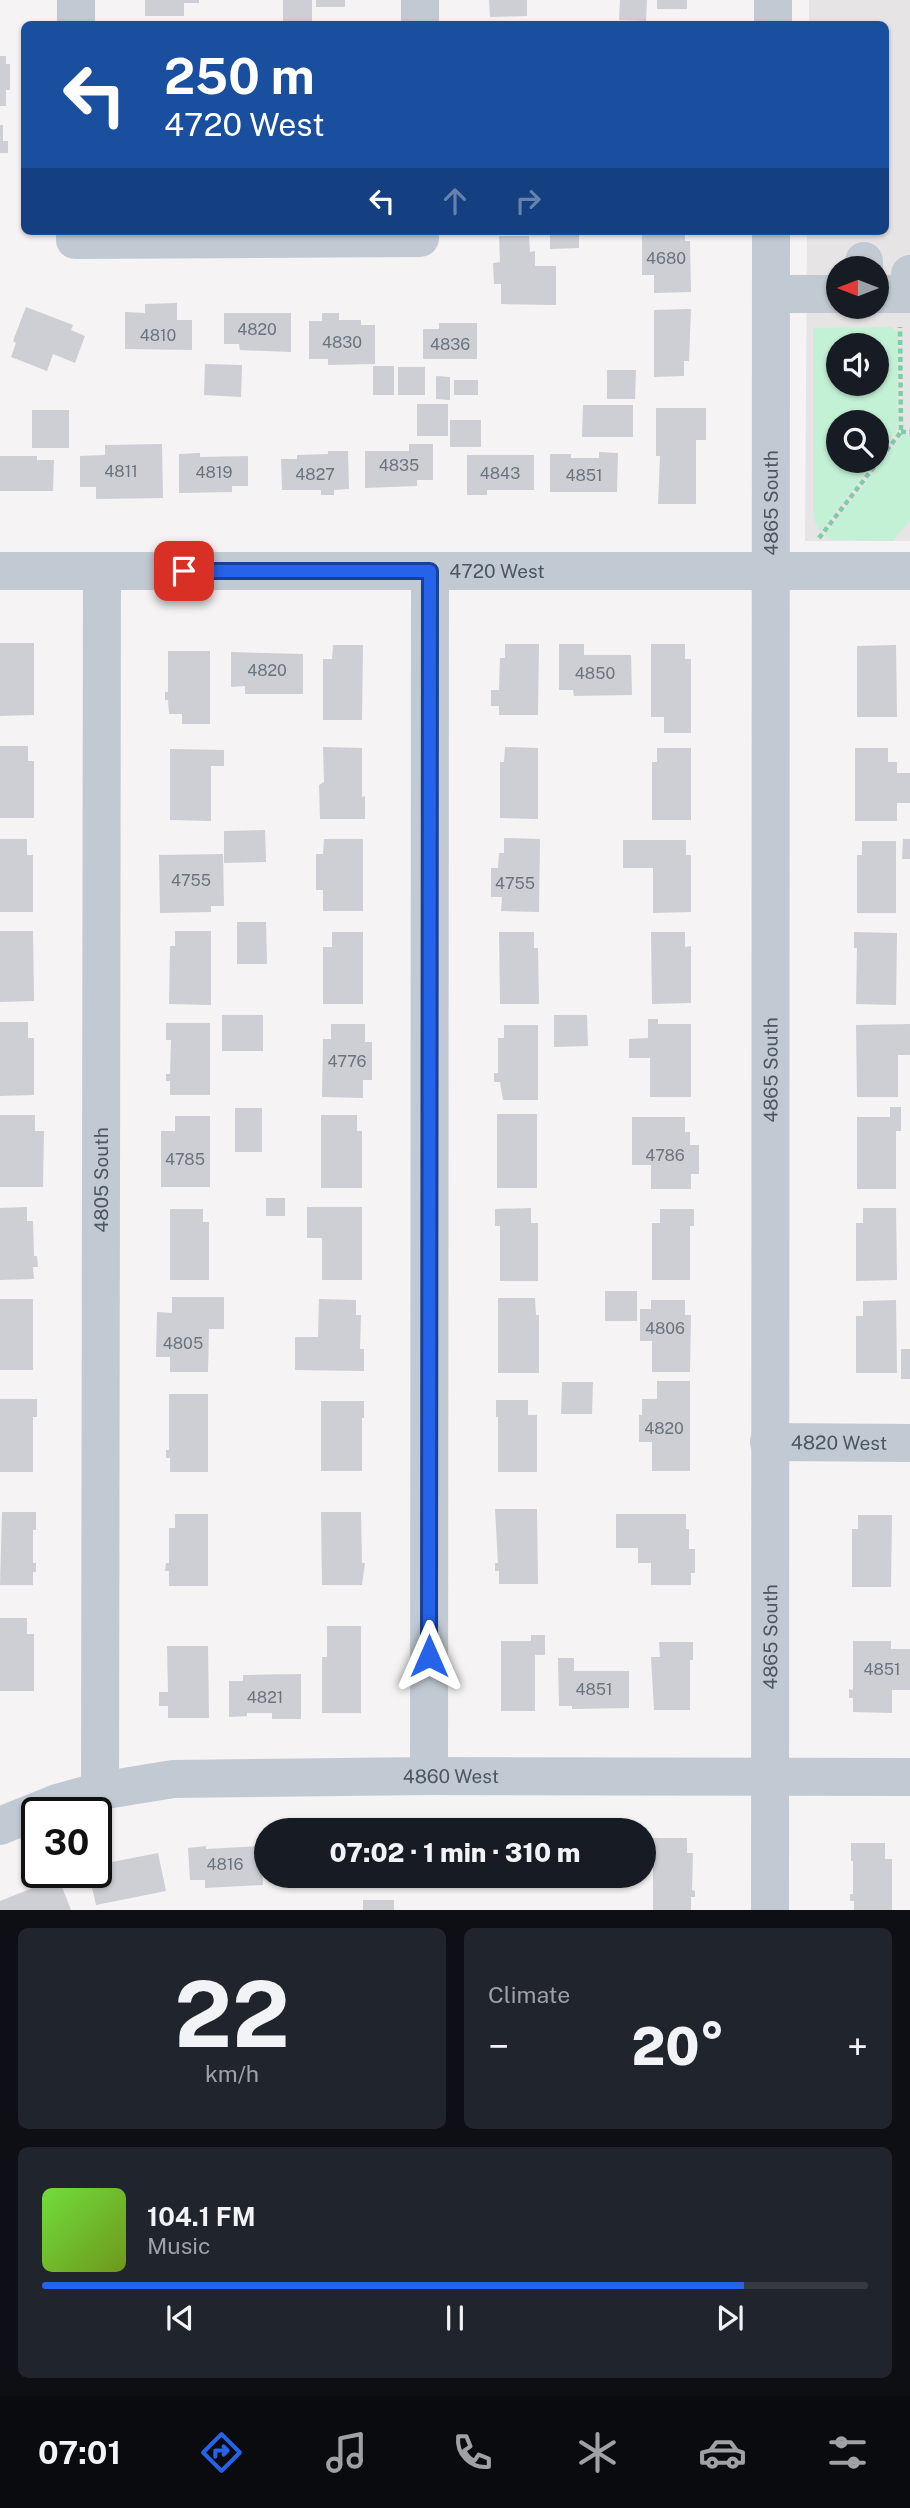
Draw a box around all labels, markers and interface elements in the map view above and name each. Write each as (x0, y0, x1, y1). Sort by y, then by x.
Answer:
text: 250 m (164, 47, 315, 105)
icon: left (49, 49, 140, 140)
text: 4720 West (164, 106, 325, 143)
icon: left (363, 182, 401, 220)
icon: ahead (436, 182, 474, 220)
icon: right (509, 182, 547, 220)
house number: 4680 (646, 249, 686, 268)
north arrow (826, 256, 889, 318)
map controls (826, 256, 889, 473)
house number: 4820 (237, 320, 277, 339)
house number: 4810 (140, 326, 177, 345)
house number: 4830 (322, 333, 362, 352)
button: sound (826, 333, 889, 396)
house number: 4836 (430, 335, 470, 354)
button: search (826, 410, 889, 473)
street label: 4865 South (760, 450, 782, 556)
house number: 4835 (379, 456, 419, 475)
house number: 4811 (104, 462, 138, 481)
house number: 4819 (196, 463, 232, 482)
house number: 4843 (480, 464, 520, 483)
house number: 4827 (295, 465, 335, 484)
house number: 4851 (565, 466, 603, 485)
pin (154, 541, 214, 601)
icon: arrive (165, 552, 203, 590)
street label: 4720 West (449, 560, 545, 582)
house number: 4820 (247, 661, 287, 680)
house number: 4850 (575, 664, 615, 683)
house number: 4755 (171, 871, 211, 890)
house number: 4755 (495, 874, 535, 893)
street label: 4865 South (759, 1017, 782, 1123)
house number: 4776 (327, 1052, 367, 1071)
street label: 4805 South (90, 1127, 112, 1233)
house number: 4786 (645, 1146, 685, 1165)
house number: 4785 (165, 1150, 205, 1169)
house number: 4806 (645, 1319, 685, 1338)
house number: 4805 (163, 1334, 203, 1353)
house number: 4820 (644, 1419, 684, 1438)
street label: 4820 West (791, 1431, 887, 1454)
street label: 4865 South (759, 1584, 781, 1690)
position arrow (392, 1619, 466, 1693)
house number: 4851 (863, 1660, 901, 1679)
house number: 4851 (575, 1680, 613, 1699)
house number: 4821 (247, 1688, 283, 1707)
street label: 4860 West (403, 1765, 499, 1787)
speed limit sign: 30 (21, 1797, 112, 1888)
text: 07:02 · 1 min · 310 m (330, 1837, 580, 1868)
house number: 4816 (207, 1855, 243, 1874)
text: 22 (174, 1961, 290, 2067)
text: Climate (488, 1981, 570, 2008)
text: 20° (631, 2016, 725, 2077)
text: − (488, 2024, 509, 2069)
text: + (847, 2024, 868, 2069)
text: km/h (205, 2060, 259, 2087)
text: 104.1 FM (147, 2201, 256, 2232)
text: Music (147, 2232, 211, 2259)
icon: previous (161, 2299, 199, 2337)
icon: pause (436, 2299, 474, 2337)
icon: next (711, 2299, 749, 2337)
icon: directions (197, 2428, 246, 2477)
icon: music (322, 2428, 371, 2477)
icon: phone (448, 2428, 497, 2477)
icon: climate (573, 2428, 622, 2477)
icon: car (698, 2428, 747, 2477)
icon: filters (823, 2428, 872, 2477)
text: 07:01 (38, 2434, 121, 2471)

